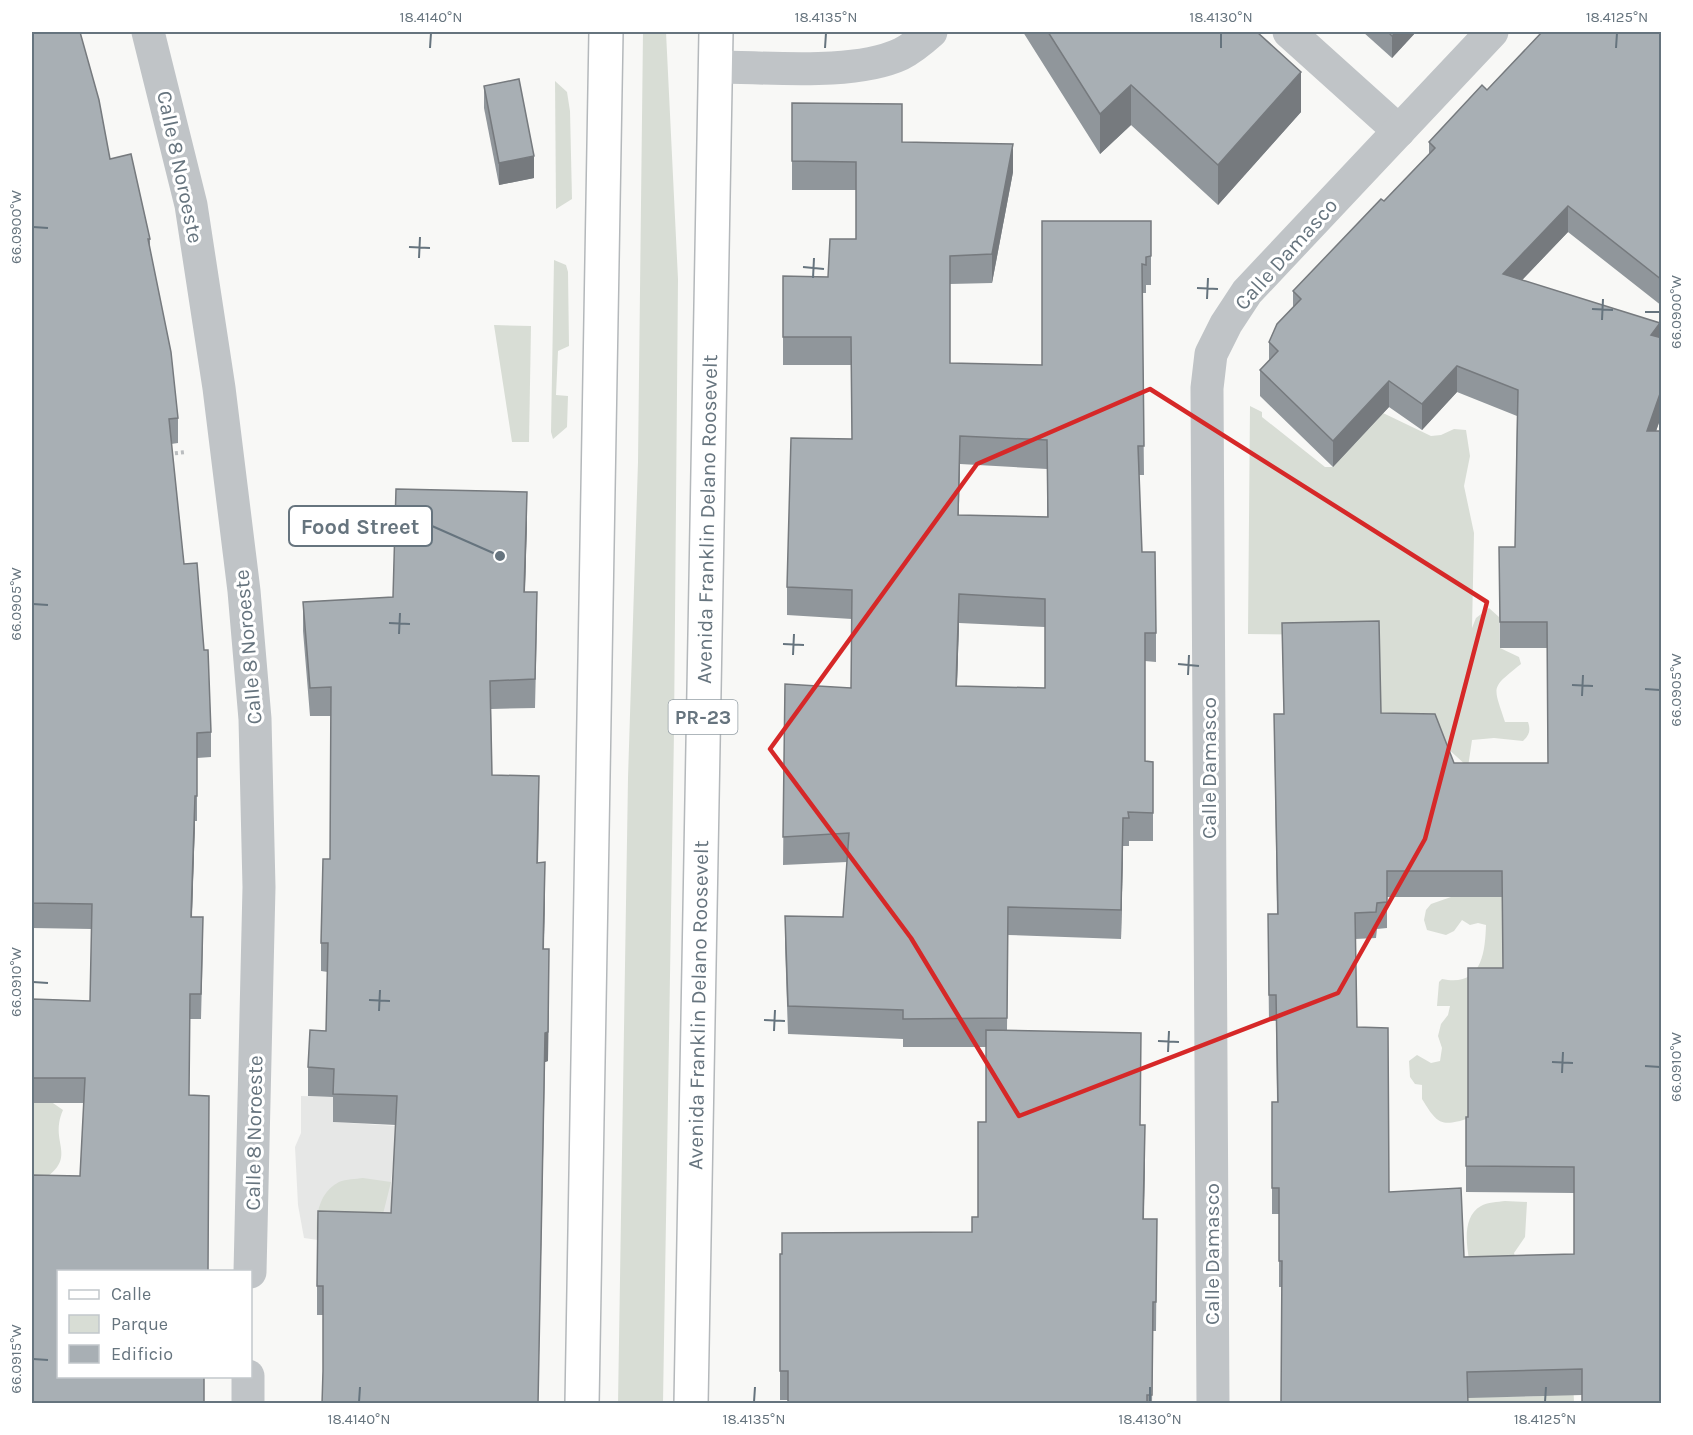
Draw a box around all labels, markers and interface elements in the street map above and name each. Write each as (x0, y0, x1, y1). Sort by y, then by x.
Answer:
text: 18.4140°N (400, 8, 462, 26)
text: 18.4135°N (795, 8, 857, 26)
text: 18.4130°N (1189, 8, 1253, 26)
text: 18.4125°N (1586, 8, 1648, 26)
street label: Calle 8 Noroeste (152, 89, 208, 245)
text: 66.0900°W (7, 190, 25, 264)
street label: Calle Damasco (1230, 193, 1342, 315)
text: 66.0900°W (1667, 275, 1685, 349)
street label: Avenida Franklin Delano Roosevelt (692, 354, 722, 684)
callout: Food Street (289, 506, 432, 546)
text: Food Street (301, 514, 420, 540)
text: 66.0905°W (7, 567, 25, 641)
street label: Calle 8 Noroeste (229, 569, 267, 725)
text: 66.0905°W (1667, 653, 1685, 727)
street label: Calle Damasco (1197, 697, 1221, 839)
road number: PR-23 (668, 700, 738, 734)
street label: Avenida Franklin Delano Roosevelt (683, 840, 713, 1170)
text: 66.0910°W (7, 946, 25, 1017)
text: 66.0910°W (1667, 1031, 1685, 1102)
street label: Calle 8 Noroeste (241, 1055, 267, 1211)
street label: Calle Damasco (1200, 1183, 1224, 1325)
legend (57, 1270, 252, 1378)
text: Calle (111, 1283, 151, 1305)
text: Parque (111, 1313, 168, 1335)
text: 66.0915°W (7, 1324, 25, 1394)
text: Edificio (111, 1343, 173, 1365)
text: 18.4140°N (328, 1410, 390, 1428)
text: 18.4135°N (723, 1410, 785, 1428)
text: 18.4130°N (1118, 1410, 1182, 1428)
text: 18.4125°N (1514, 1410, 1576, 1428)

